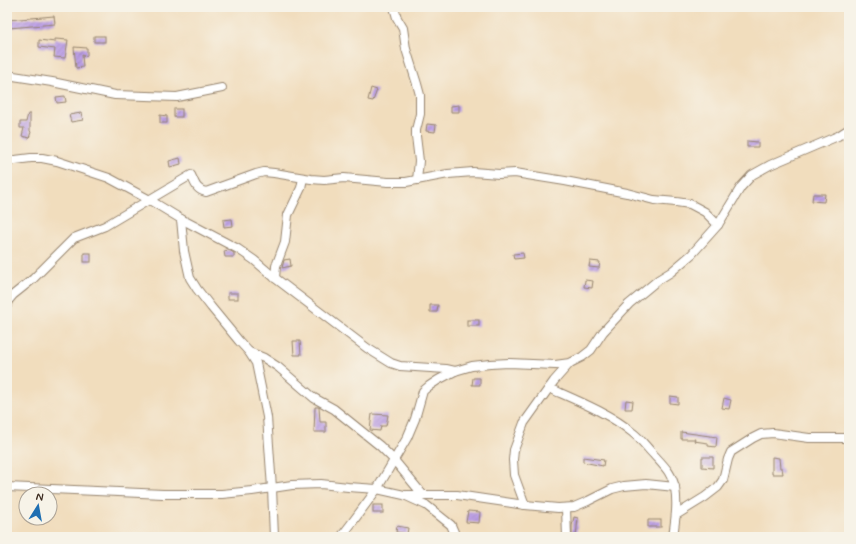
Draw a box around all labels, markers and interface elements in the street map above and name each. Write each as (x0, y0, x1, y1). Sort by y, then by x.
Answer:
north arrow (18, 486, 58, 526)
text: N (35, 490, 45, 505)

